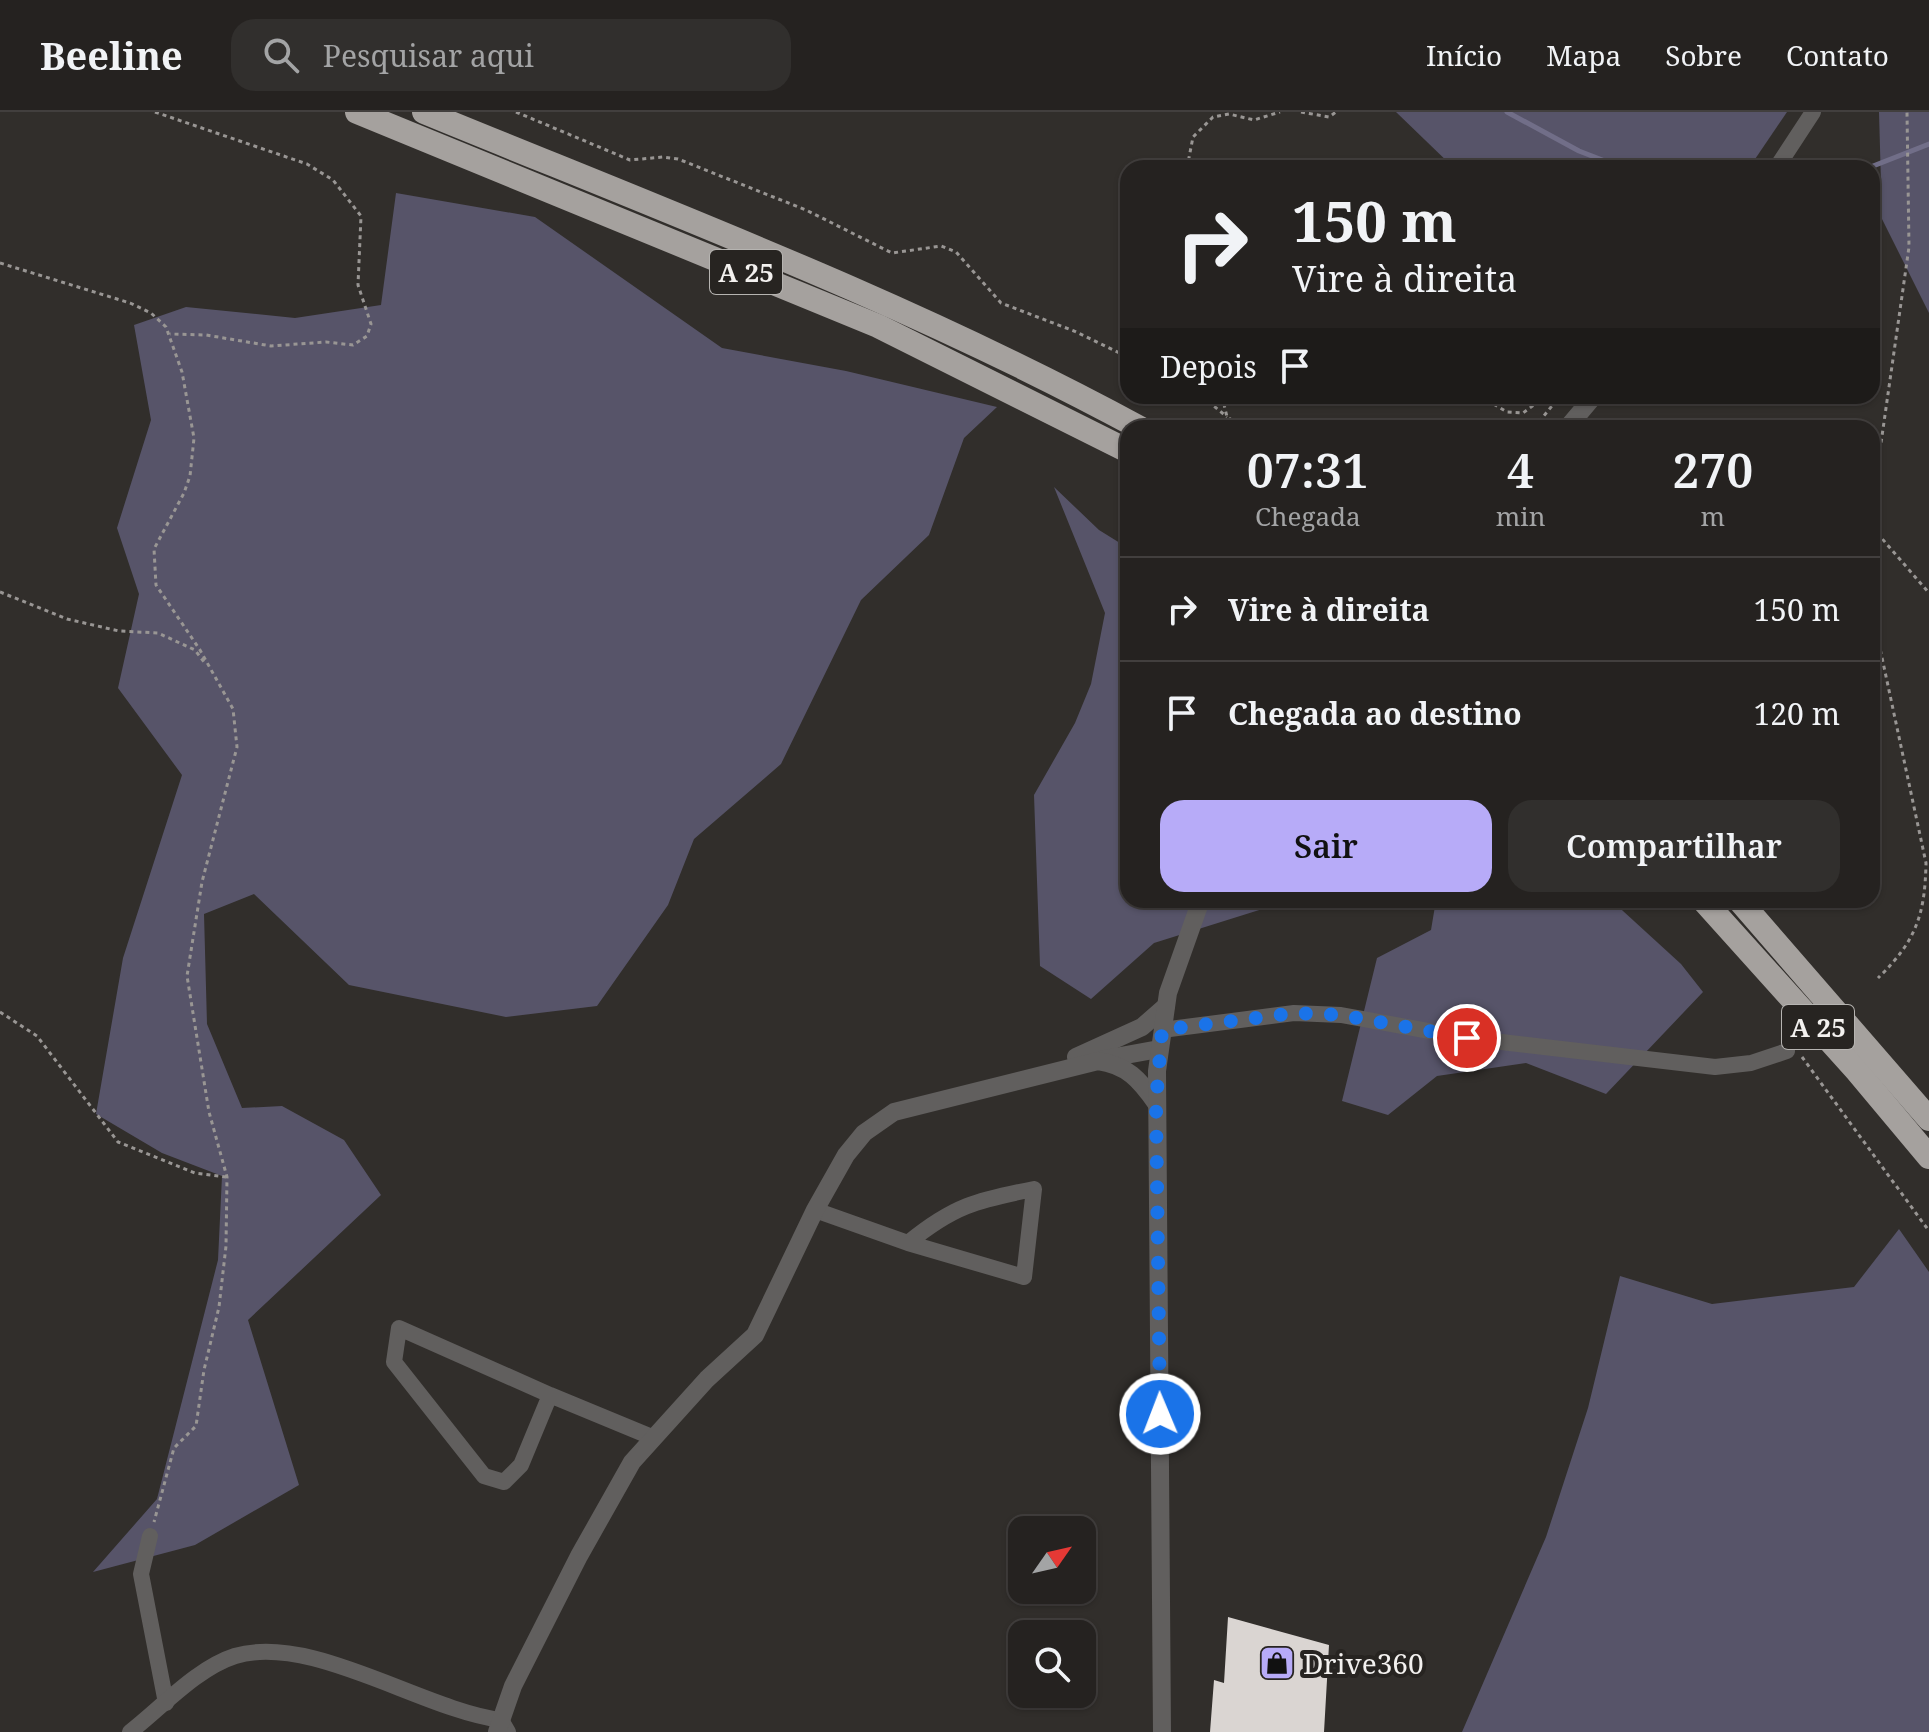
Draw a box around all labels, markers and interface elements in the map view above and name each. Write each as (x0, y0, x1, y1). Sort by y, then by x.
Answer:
search box (231, 19, 791, 91)
text: Beeline (40, 29, 183, 81)
icon: search (259, 33, 303, 77)
text: Pesquisar aqui (323, 35, 534, 76)
text: Início (1426, 36, 1502, 74)
text: Mapa (1546, 36, 1621, 74)
text: Sobre (1665, 36, 1742, 74)
text: Contato (1786, 36, 1889, 74)
text: 150 m (1292, 182, 1457, 258)
icon: right (1160, 192, 1264, 296)
road number: A 25 (710, 250, 782, 294)
text: Vire à direita (1292, 254, 1517, 303)
icon: arrive (1273, 344, 1317, 388)
text: Depois (1160, 346, 1257, 387)
text: 07:31 (1247, 437, 1369, 502)
text: 4 (1507, 437, 1534, 502)
text: 270 (1672, 437, 1753, 502)
text: Chegada (1255, 498, 1361, 534)
text: min (1496, 498, 1545, 534)
text: m (1700, 498, 1725, 534)
icon: right (1160, 587, 1204, 631)
text: Vire à direita (1228, 589, 1430, 630)
text: 150 m (1754, 589, 1840, 630)
icon: arrive (1160, 691, 1204, 735)
text: Chegada ao destino (1228, 693, 1522, 734)
text: 120 m (1754, 693, 1840, 734)
button: Sair (1160, 800, 1492, 892)
button: Compartilhar (1508, 800, 1840, 892)
pin (1433, 1004, 1501, 1072)
road number: A 25 (1782, 1005, 1854, 1049)
icon: arrive (1445, 1016, 1489, 1060)
position arrow (1118, 1372, 1202, 1456)
north arrow (1008, 1516, 1096, 1604)
map controls (1008, 1516, 1096, 1708)
button: search (1008, 1620, 1096, 1708)
shop icon: Drive360 (1258, 1644, 1296, 1682)
place label: Drive360 (1303, 1644, 1424, 1682)

